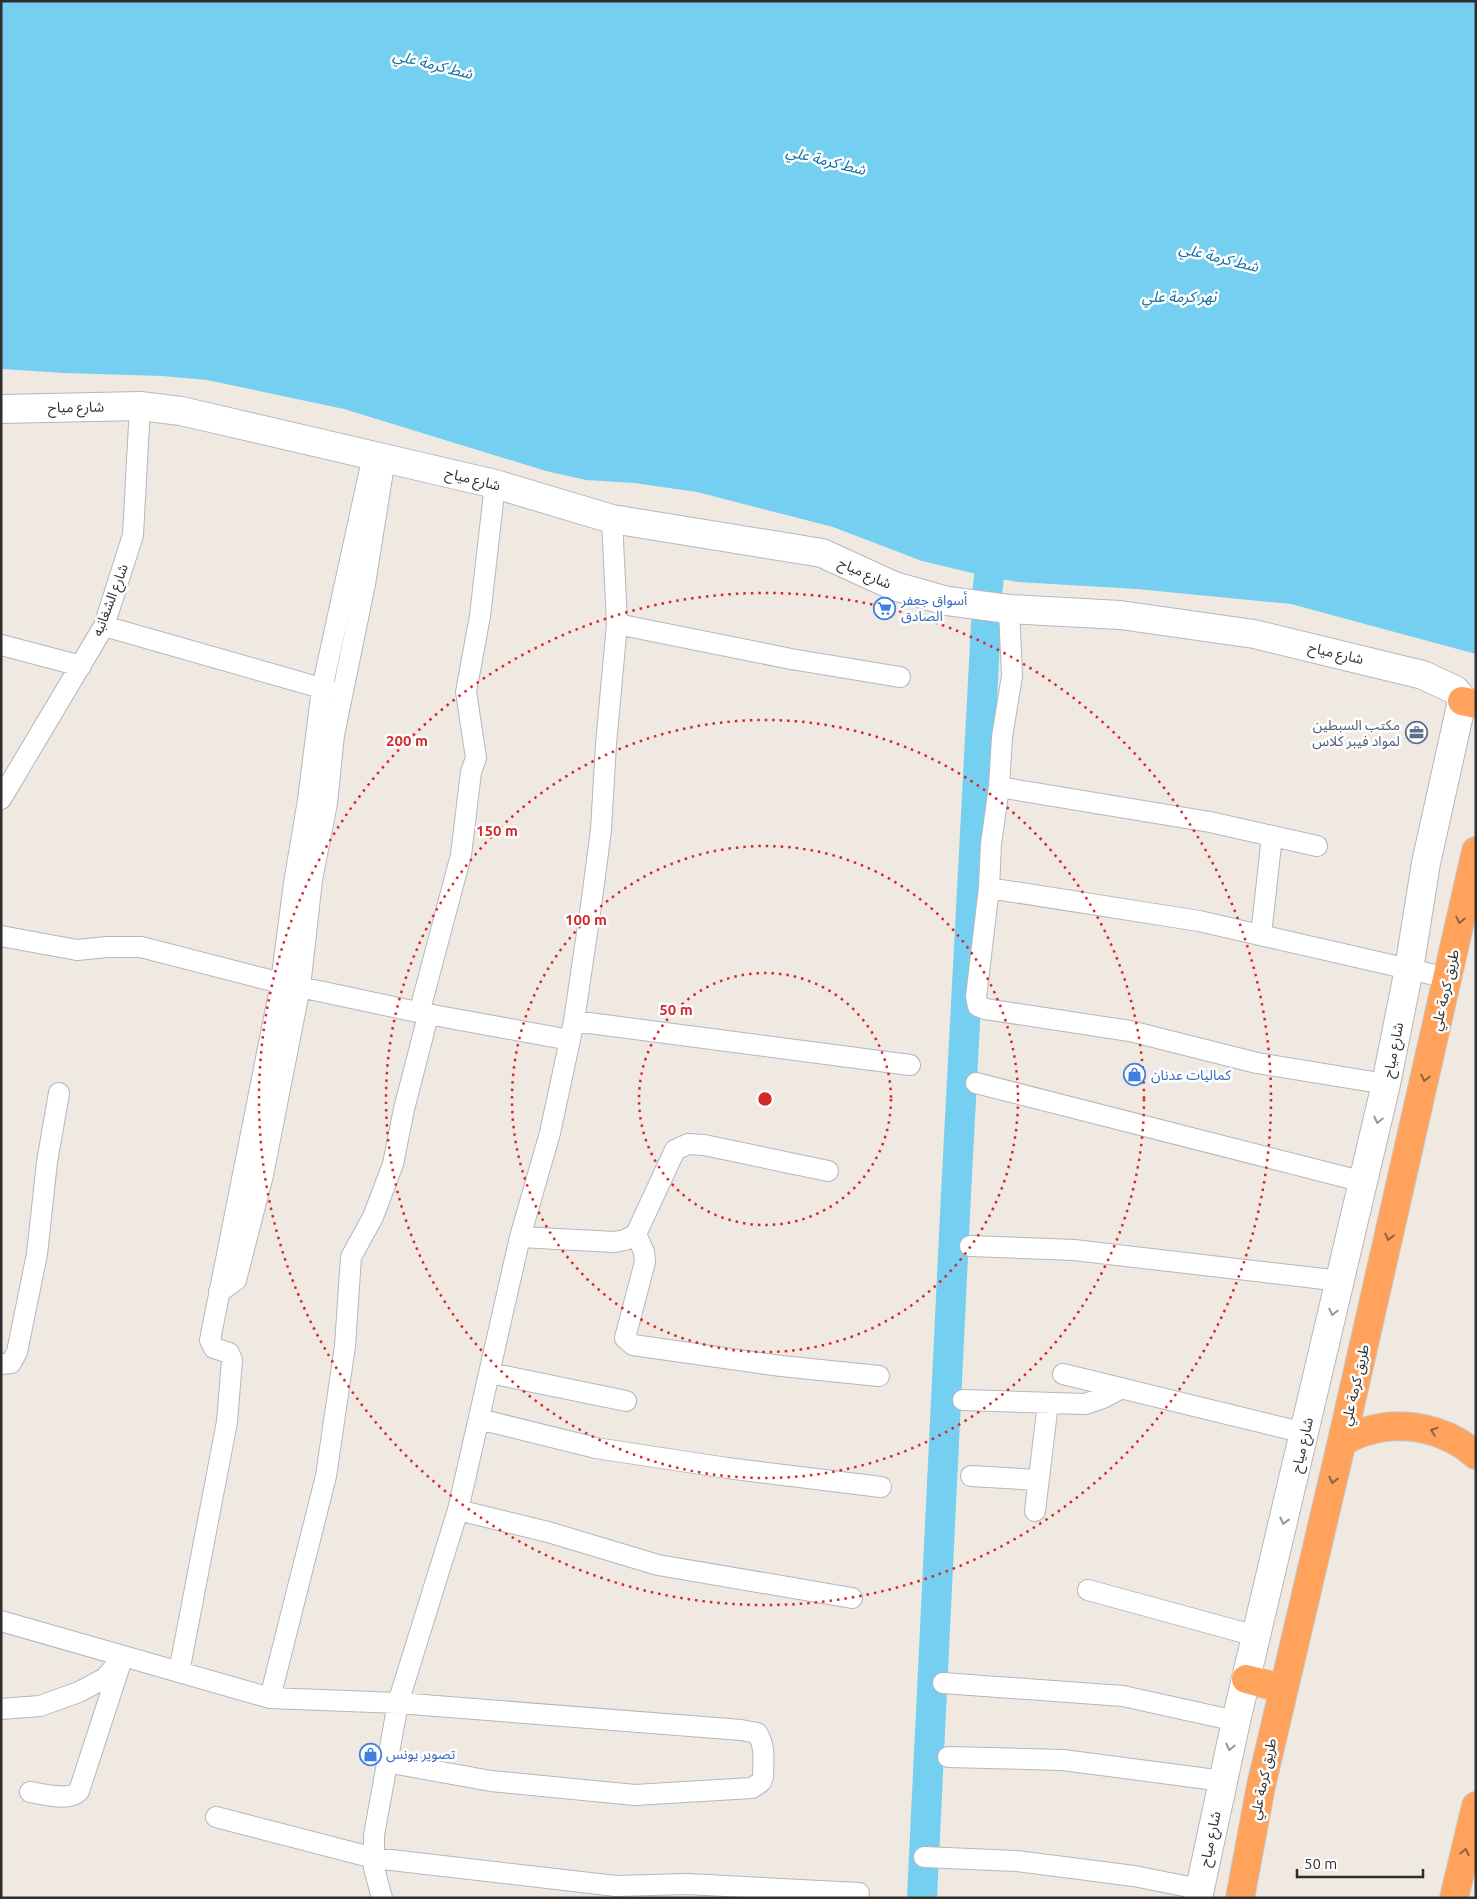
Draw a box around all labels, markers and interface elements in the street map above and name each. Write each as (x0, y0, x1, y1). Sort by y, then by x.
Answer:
water label: شط كرمة علي (391, 46, 475, 85)
water label: شط كرمة علي (784, 142, 868, 181)
water label: شط كرمة علي (1177, 239, 1261, 278)
water label: نهر كرمة علي (1142, 288, 1218, 308)
street label: شارع مياح (48, 399, 104, 418)
street label: شارع مياح (443, 464, 502, 496)
street label: شارع مياح (835, 554, 894, 594)
street label: شارع الشغانبه (89, 562, 134, 639)
place label: أسواق جعفر الصادق (900, 591, 968, 624)
supermarket icon: أسواق جعفر الصادق (873, 596, 897, 620)
street label: شارع مياح (1306, 639, 1365, 670)
place label: مكتب السبطين لمواد فيبر كلاس (1312, 717, 1400, 750)
office icon: مكتب السبطين لمواد فيبر كلاس (1404, 721, 1428, 745)
text: 200 m (386, 732, 428, 749)
text: 150 m (476, 822, 518, 839)
text: 100 m (565, 911, 607, 928)
one-way arrow (1456, 915, 1466, 924)
street label: طريق كرمة علي (1428, 948, 1465, 1033)
text: 50 m (659, 1001, 693, 1018)
street label: شارع مياح (1380, 1021, 1409, 1080)
shop icon: كماليات عدنان (1123, 1063, 1147, 1087)
place label: كماليات عدنان (1151, 1067, 1231, 1084)
one-way arrow (1420, 1074, 1431, 1083)
centre of rings (756, 1090, 774, 1108)
one-way arrow (1373, 1115, 1384, 1124)
one-way arrow (1384, 1232, 1395, 1241)
one-way arrow (1328, 1308, 1339, 1317)
street label: طريق كرمة علي (1338, 1343, 1375, 1428)
street label: شارع مياح (1288, 1416, 1319, 1475)
one-way arrow (1430, 1427, 1438, 1437)
one-way arrow (1328, 1476, 1339, 1485)
one-way arrow (1279, 1517, 1290, 1526)
street label: طريق كرمة علي (1247, 1737, 1283, 1822)
shop icon: تصوير يونس (358, 1742, 382, 1766)
one-way arrow (1225, 1743, 1236, 1752)
place label: تصوير يونس (386, 1746, 455, 1763)
street label: شارع مياح (1196, 1810, 1227, 1869)
scale bar (1297, 1846, 1423, 1878)
one-way arrow (1459, 1847, 1470, 1856)
text: 50 m (1304, 1855, 1337, 1872)

